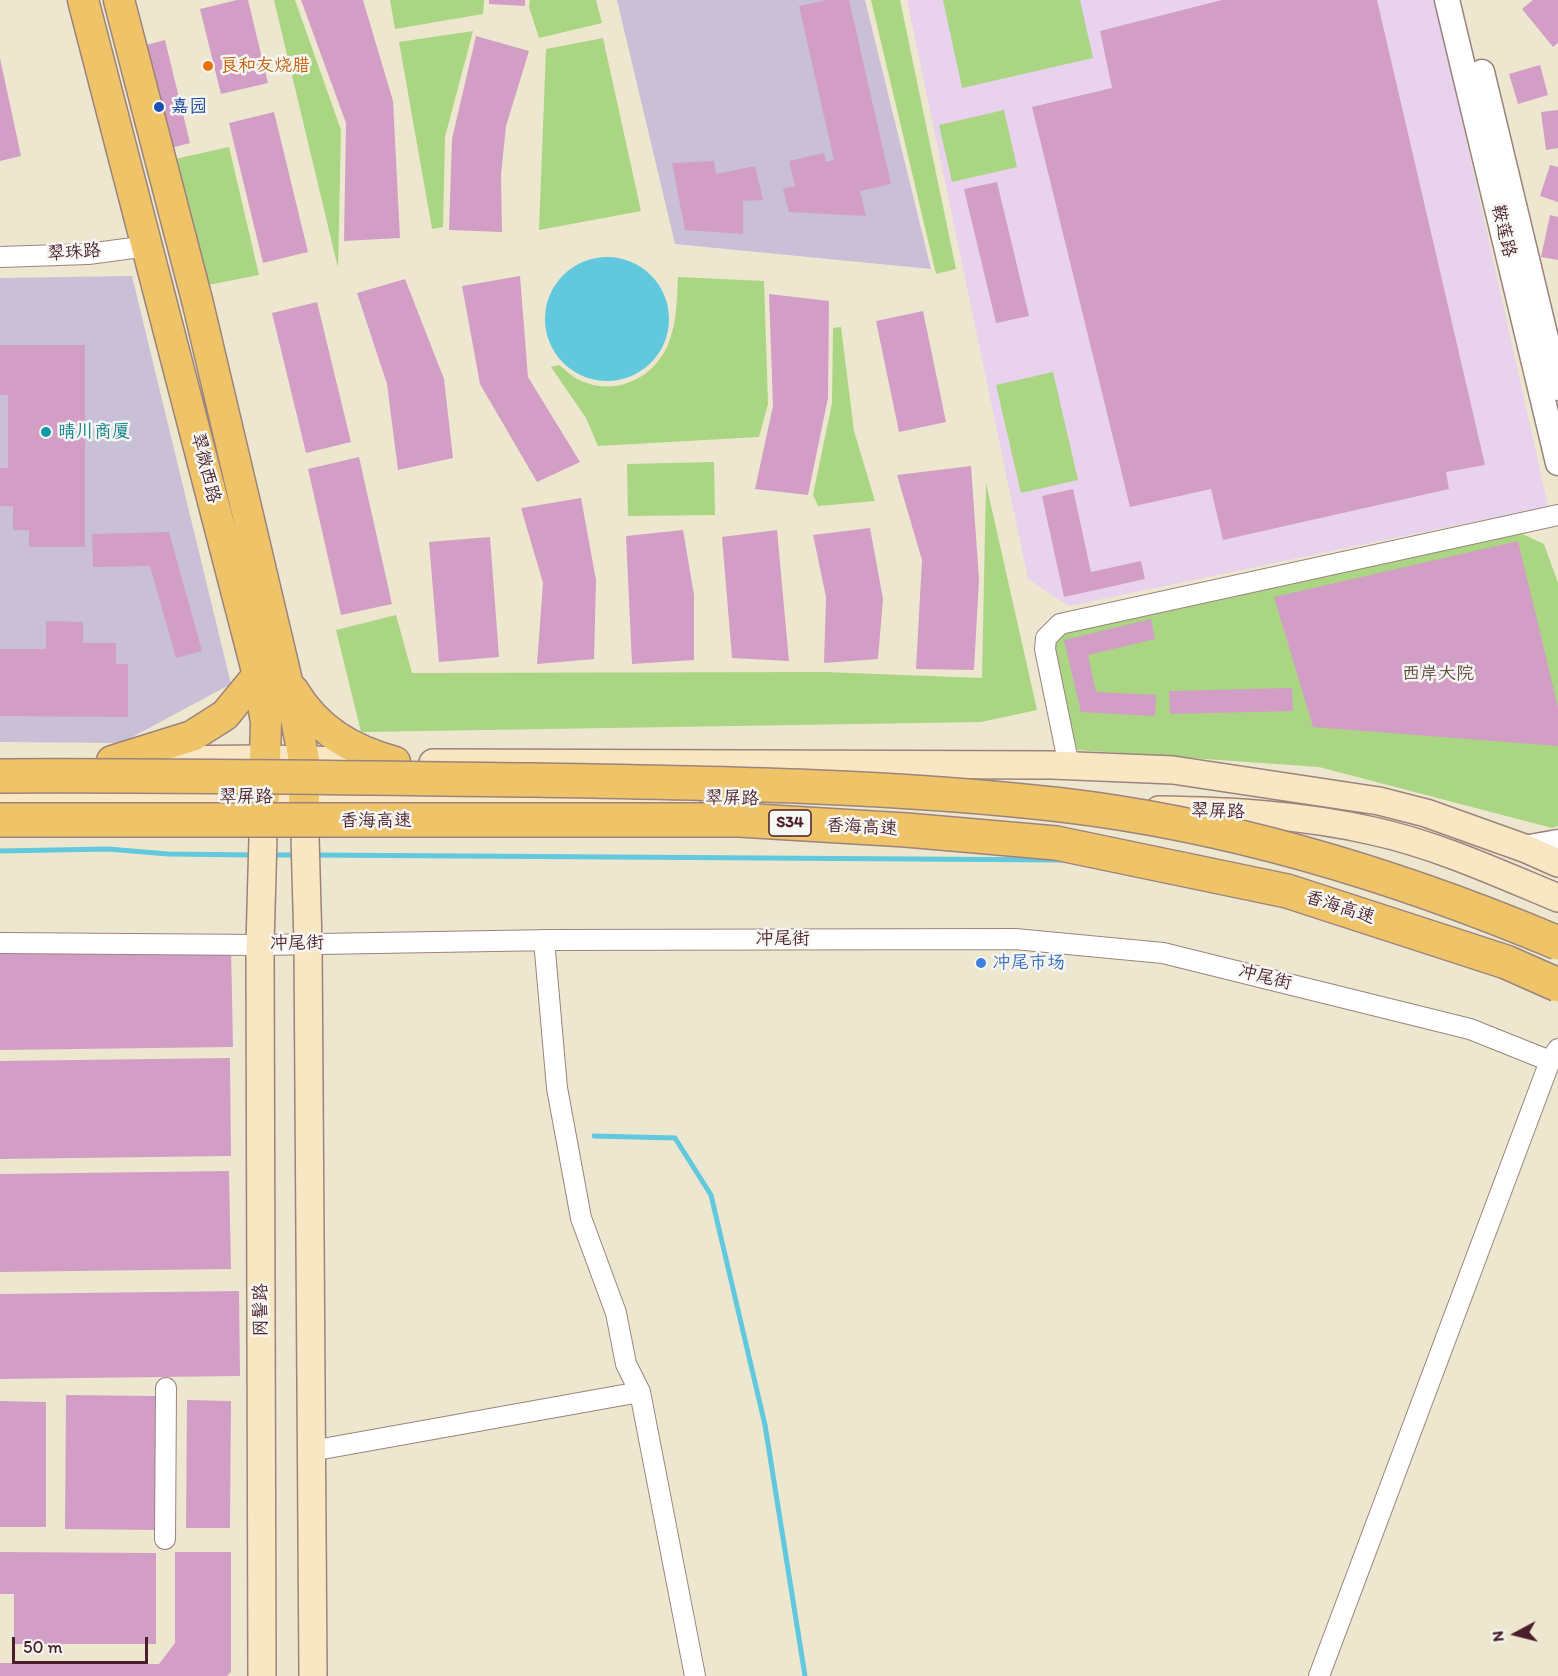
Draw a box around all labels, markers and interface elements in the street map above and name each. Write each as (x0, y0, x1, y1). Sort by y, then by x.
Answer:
place label: 良和友烧腊 (220, 55, 310, 77)
marker: 良和友烧腊 (201, 59, 215, 73)
place label: 嘉园 (171, 96, 207, 118)
marker: 嘉园 (152, 100, 166, 114)
street label: 鞍莲路 (1486, 202, 1520, 260)
street label: 翠珠路 (46, 240, 102, 266)
place label: 晴川商厦 (58, 421, 130, 443)
marker: 晴川商厦 (39, 425, 53, 439)
street label: 翠微西路 (186, 430, 224, 506)
park label: 西岸大院 (1402, 663, 1474, 685)
street label: 翠屏路 (219, 786, 273, 808)
street label: 翠屏路 (705, 788, 759, 810)
street label: 翠屏路 (1191, 800, 1245, 824)
street label: 香海高速 (340, 810, 412, 832)
road number: S34 (769, 810, 811, 836)
street label: 香海高速 (825, 815, 899, 841)
street label: 香海高速 (1302, 887, 1378, 929)
street label: 冲尾街 (756, 928, 810, 950)
street label: 冲尾街 (270, 933, 324, 955)
place label: 冲尾市场 (993, 952, 1065, 974)
marker: 冲尾市场 (974, 956, 988, 970)
street label: 冲尾街 (1236, 961, 1294, 995)
street label: 网髻路 (250, 1283, 272, 1337)
north arrow (1486, 1604, 1546, 1664)
scale bar (15, 1625, 152, 1663)
text: N (1488, 1630, 1508, 1643)
text: 50 m (23, 1636, 63, 1658)

